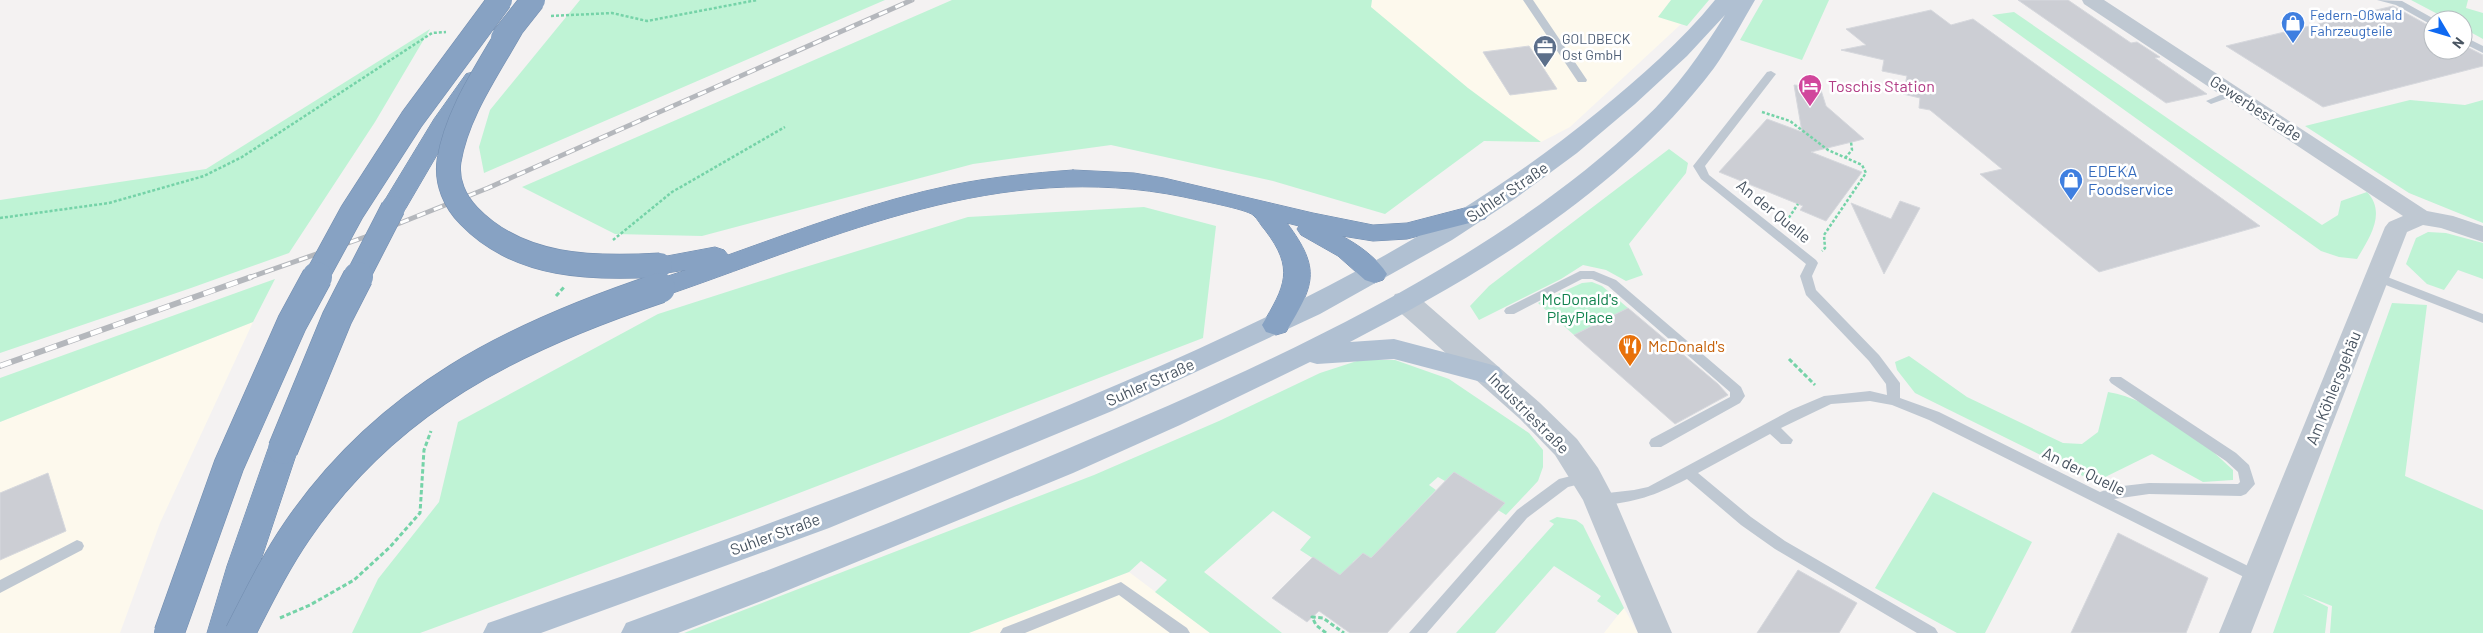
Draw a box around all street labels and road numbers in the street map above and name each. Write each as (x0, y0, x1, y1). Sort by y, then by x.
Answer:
street label: Gewerbestraße (2207, 71, 2306, 144)
street label: Suhler Straße (1462, 157, 1551, 226)
street label: An der Quelle (1733, 175, 1815, 246)
street label: Am Köhlersgehäu (2301, 328, 2364, 447)
street label: Suhler Straße (1103, 354, 1197, 409)
street label: Industriestraße (1485, 368, 1574, 457)
street label: An der Quelle (2040, 442, 2129, 499)
street label: Suhler Straße (727, 508, 822, 559)

